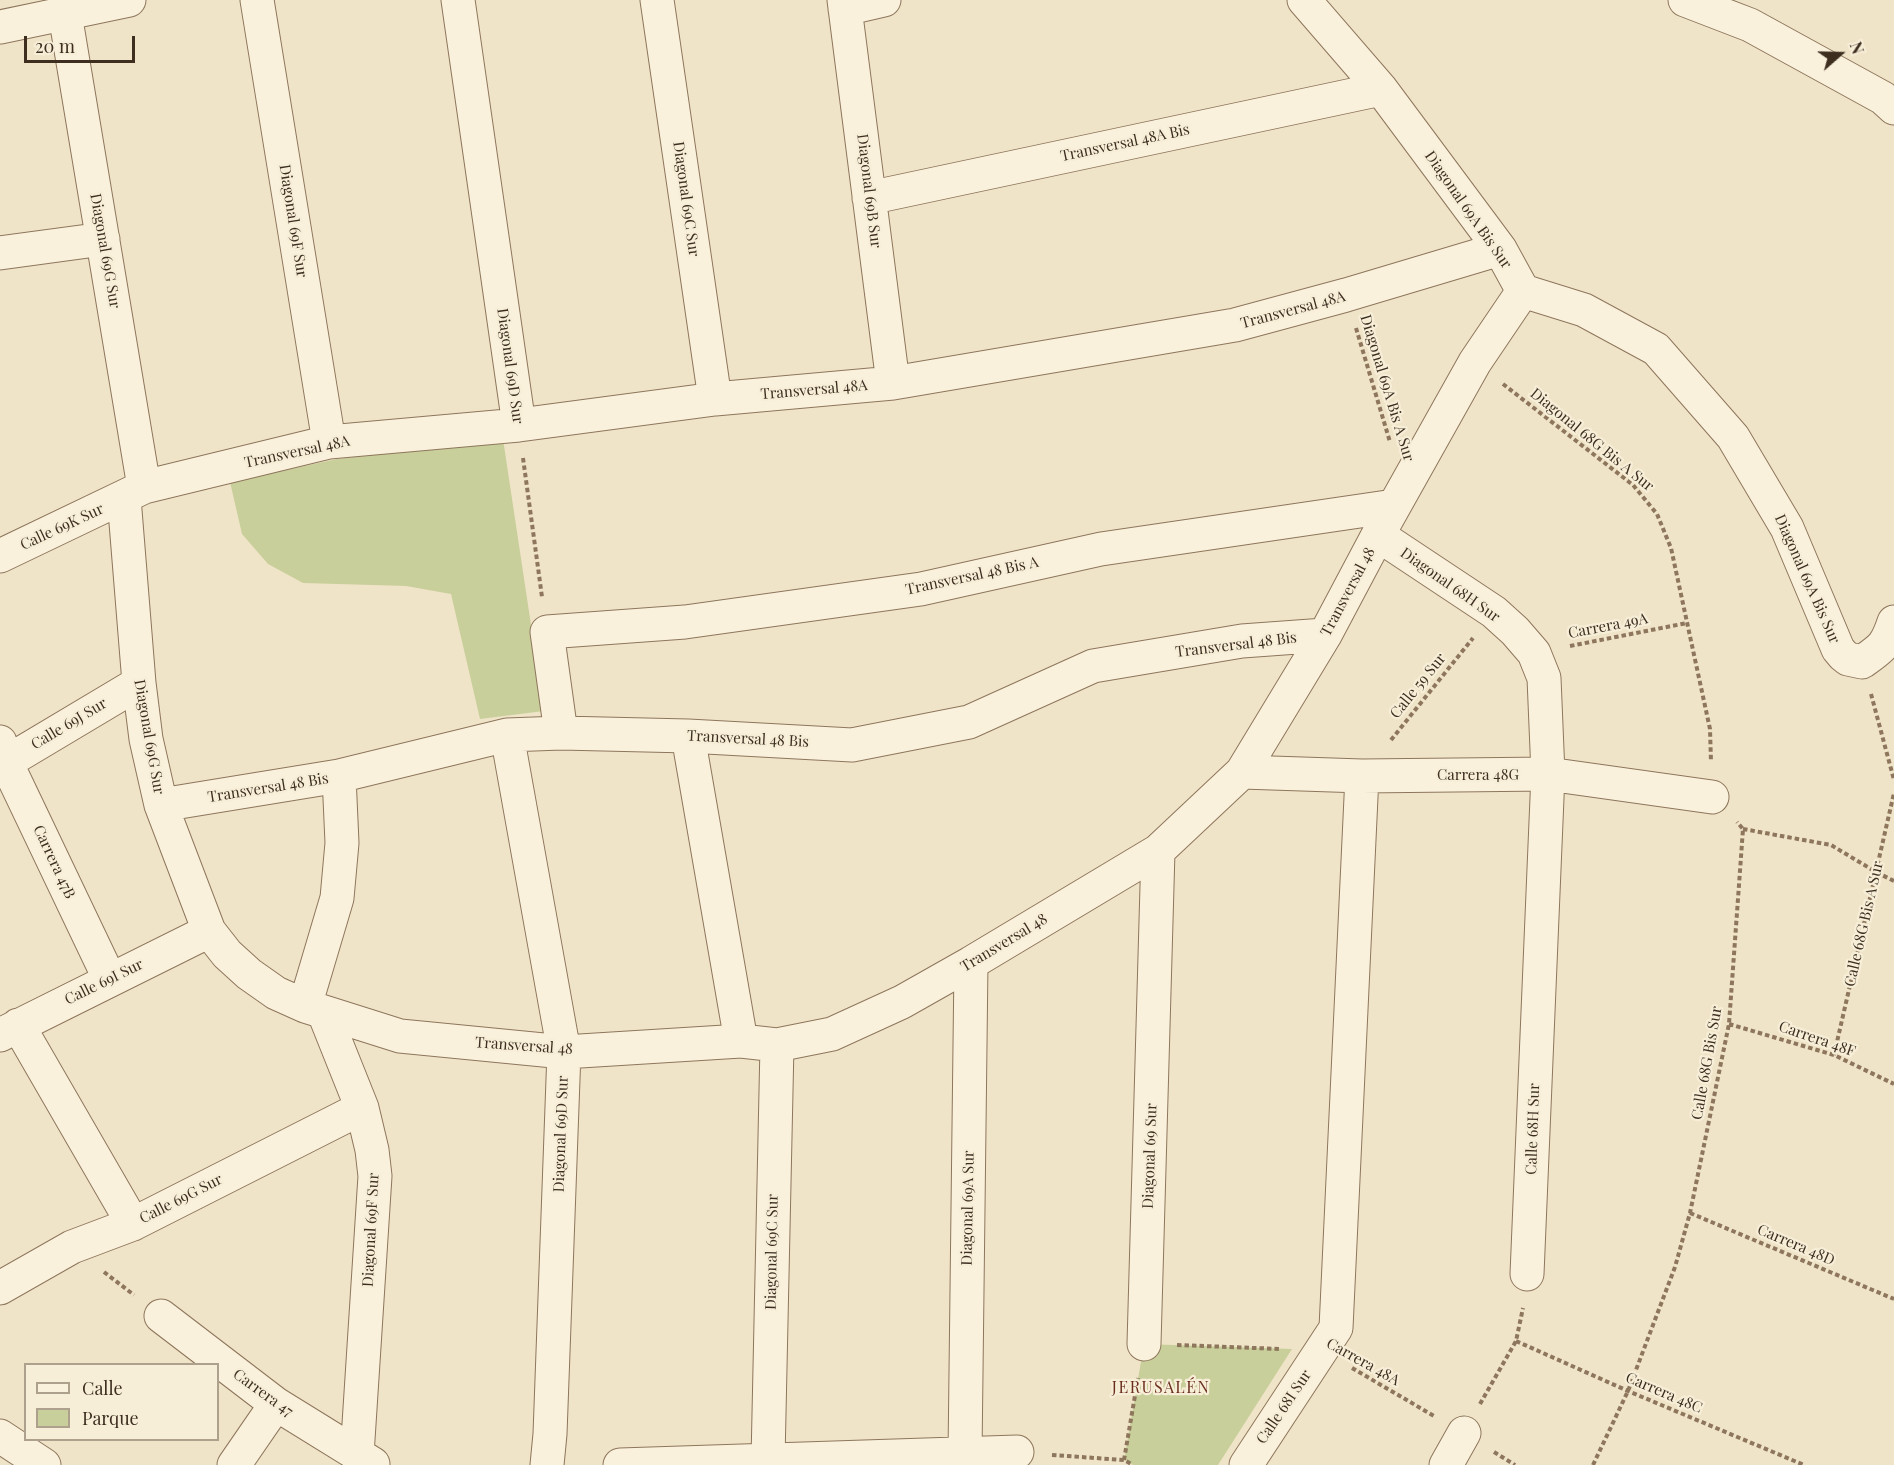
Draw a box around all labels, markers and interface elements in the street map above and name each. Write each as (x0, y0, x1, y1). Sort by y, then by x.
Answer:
scale bar (27, 24, 138, 62)
north arrow (1810, 24, 1870, 84)
text: 20 m (35, 34, 75, 58)
text: N (1846, 39, 1869, 57)
street label: Transversal 48A Bis (1059, 121, 1191, 165)
street label: Diagonal 69B Sur (853, 133, 885, 249)
street label: Diagonal 69C Sur (669, 140, 703, 258)
street label: Diagonal 69A Bis Sur (1421, 148, 1515, 272)
street label: Diagonal 69F Sur (275, 163, 311, 279)
street label: Diagonal 69G Sur (86, 192, 124, 310)
street label: Transversal 48A (1239, 287, 1347, 333)
street label: Diagonal 69D Sur (493, 307, 527, 425)
street label: Diagonal 69A Bis A Sur (1356, 312, 1418, 464)
street label: Transversal 48A (760, 376, 868, 404)
street label: Diagonal 68G Bis A Sur (1527, 385, 1657, 495)
street label: Transversal 48A (243, 432, 351, 472)
street label: Calle 69K Sur (17, 500, 107, 554)
street label: Diagonal 69A Bis Sur (1770, 512, 1844, 646)
street label: Diagonal 68H Sur (1397, 544, 1503, 626)
street label: Transversal 48 (1317, 545, 1379, 639)
street label: Transversal 48 Bis A (904, 553, 1040, 599)
street label: Carrera 49A (1567, 609, 1649, 643)
street label: Transversal 48 Bis (1174, 629, 1298, 661)
street label: Calle 59 Sur (1386, 650, 1450, 722)
street label: Diagonal 69G Sur (130, 678, 168, 796)
street label: Calle 69J Sur (28, 694, 110, 754)
street label: Transversal 48 Bis (687, 727, 809, 751)
street label: Carrera 48G (1437, 766, 1519, 784)
street label: Transversal 48 Bis (206, 770, 330, 806)
street label: Carrera 47B (29, 822, 79, 902)
street label: Calle 68G Bis A Sur (1841, 860, 1887, 988)
street label: Transversal 48 (957, 910, 1051, 976)
street label: Calle 69I Sur (62, 955, 146, 1009)
street label: Calle 68G Bis Sur (1688, 1005, 1726, 1121)
street label: Carrera 48F (1776, 1017, 1858, 1061)
street label: Transversal 48 (474, 1034, 574, 1058)
street label: Diagonal 69D Sur (550, 1075, 572, 1193)
street label: Calle 68H Sur (1522, 1083, 1544, 1175)
street label: Diagonal 69 Sur (1139, 1103, 1161, 1209)
street label: Diagonal 69A Sur (958, 1150, 978, 1266)
street label: Calle 69G Sur (137, 1170, 225, 1228)
street label: Diagonal 69F Sur (359, 1172, 383, 1288)
street label: Diagonal 69C Sur (762, 1194, 782, 1310)
street label: Carrera 48D (1755, 1221, 1837, 1269)
street label: Carrera 48A (1323, 1335, 1403, 1389)
legend (24, 1363, 219, 1441)
street label: Carrera 47 (230, 1365, 296, 1421)
street label: Calle 68I Sur (1253, 1367, 1315, 1447)
street label: Carrera 48C (1623, 1369, 1705, 1417)
text: Calle (82, 1376, 123, 1400)
district label: JERUSALÉN (1112, 1378, 1210, 1398)
text: Parque (82, 1406, 139, 1430)

